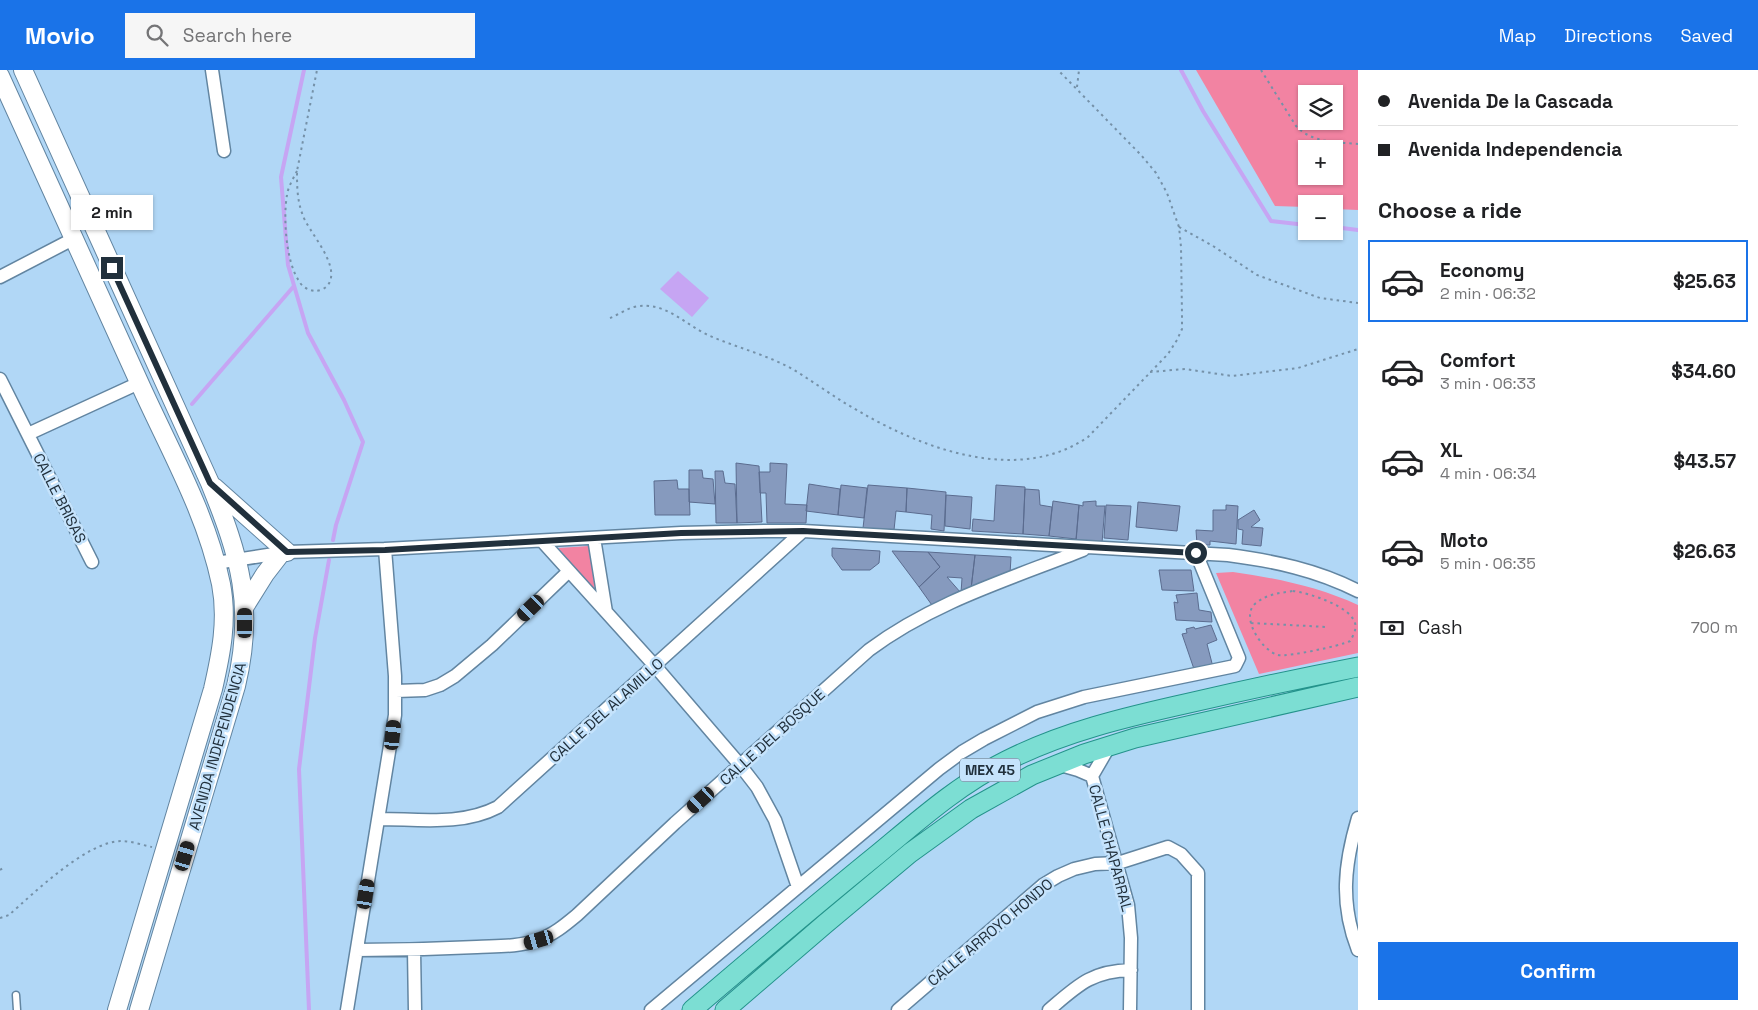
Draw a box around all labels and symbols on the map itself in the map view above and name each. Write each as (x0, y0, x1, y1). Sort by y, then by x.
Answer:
callout: 2 min (71, 196, 153, 230)
route end (101, 257, 123, 279)
street label: CALLE BRISAS (29, 450, 91, 546)
route start (1185, 542, 1207, 564)
car (514, 592, 547, 624)
car (237, 608, 252, 638)
street label: CALLE DEL ALAMILLO (545, 654, 667, 766)
street label: AVENIDA INDEPENDENCIA (184, 659, 250, 832)
street label: CALLE DEL BOSQUE (715, 685, 829, 789)
car (383, 719, 402, 751)
road number: MEX 45 (960, 758, 1020, 782)
street label: CALLE CHAPARRAL (1085, 782, 1137, 914)
car (684, 784, 717, 816)
car (173, 839, 196, 873)
street label: CALLE ARROYO HONDO (923, 874, 1057, 990)
car (356, 878, 375, 910)
car (522, 929, 555, 951)

